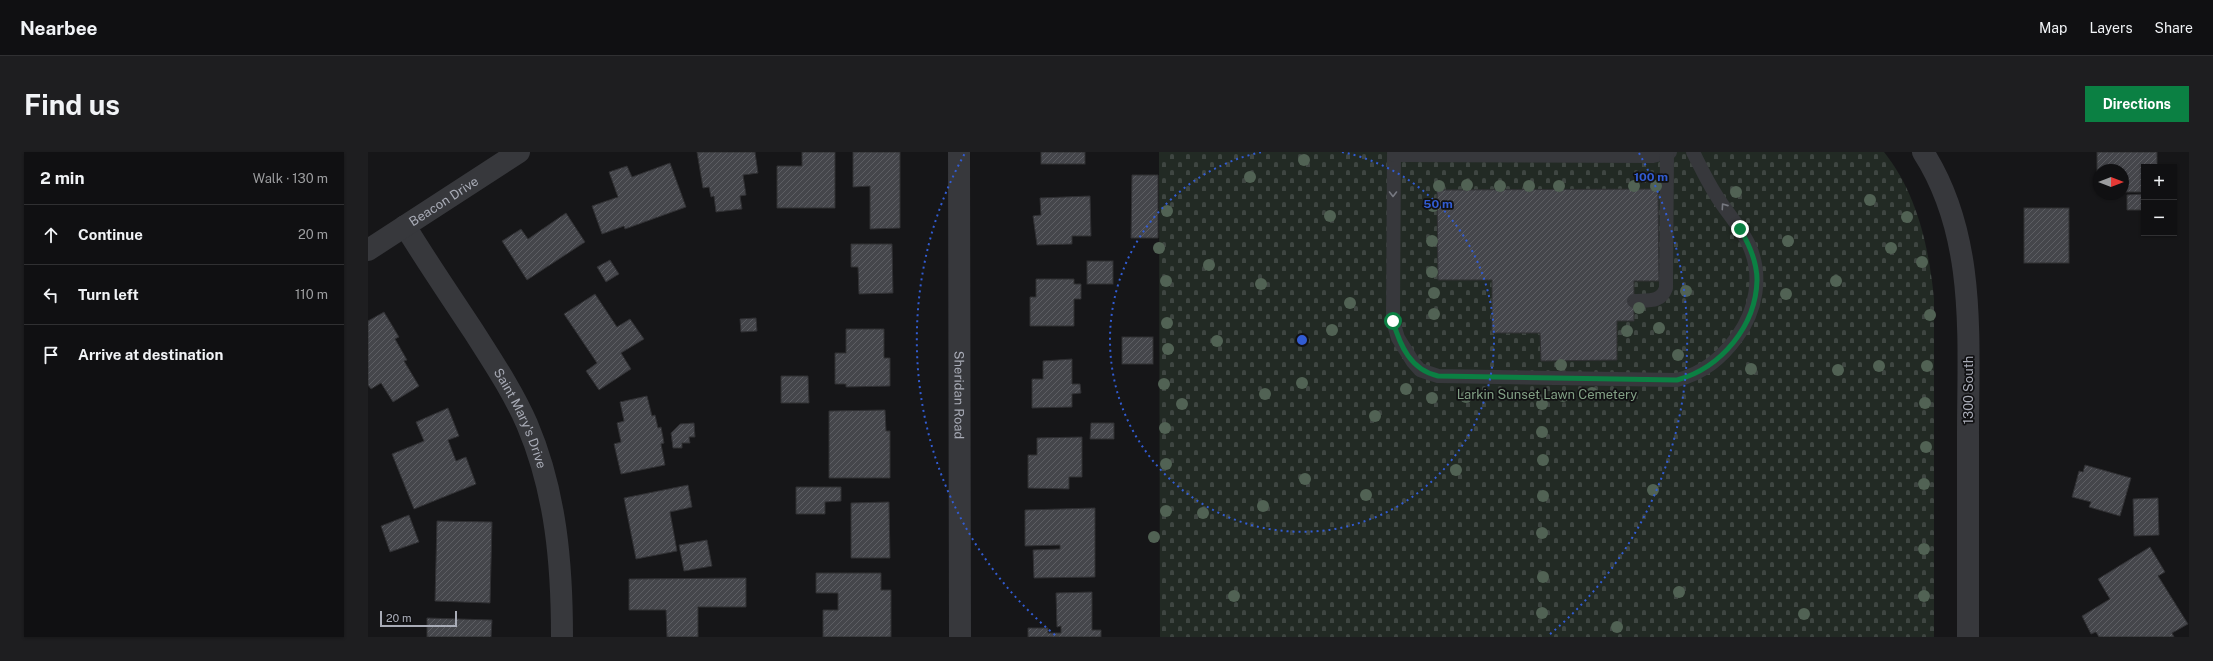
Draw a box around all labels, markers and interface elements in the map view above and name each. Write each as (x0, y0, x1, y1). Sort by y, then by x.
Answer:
text: Nearbee (20, 17, 98, 39)
text: Map (2039, 20, 2067, 36)
text: Layers (2089, 20, 2133, 36)
text: Share (2155, 20, 2193, 36)
button: Directions (2085, 86, 2189, 122)
text: Find us (24, 88, 120, 121)
north arrow (2093, 164, 2129, 200)
map controls (2141, 164, 2177, 236)
button: + (2141, 164, 2177, 200)
text: 2 min (40, 168, 85, 188)
text: 100 m (1634, 170, 1668, 184)
text: Walk · 130 m (253, 171, 328, 186)
street label: Beacon Drive (406, 174, 481, 229)
one-way arrow (1389, 191, 1397, 197)
text: 50 m (1423, 197, 1453, 211)
button: − (2141, 200, 2177, 236)
one-way arrow (1722, 204, 1729, 211)
route end (1731, 220, 1749, 238)
icon: ahead (40, 224, 62, 246)
text: Continue (78, 226, 143, 243)
text: 20 m (298, 227, 328, 242)
icon: left (40, 284, 62, 306)
text: Turn left (78, 286, 139, 303)
text: 110 m (295, 287, 328, 302)
route start (1384, 312, 1402, 330)
centre of rings (1295, 333, 1309, 347)
icon: arrive (40, 344, 62, 366)
text: Arrive at destination (78, 346, 223, 363)
street label: Sheridan Road (951, 351, 967, 439)
street label: 1300 South (1961, 356, 1976, 424)
street label: Saint Mary's Drive (491, 366, 549, 470)
park label: Larkin Sunset Lawn Cemetery (1457, 387, 1637, 402)
scale bar (380, 609, 457, 628)
text: 20 m (386, 612, 411, 624)

